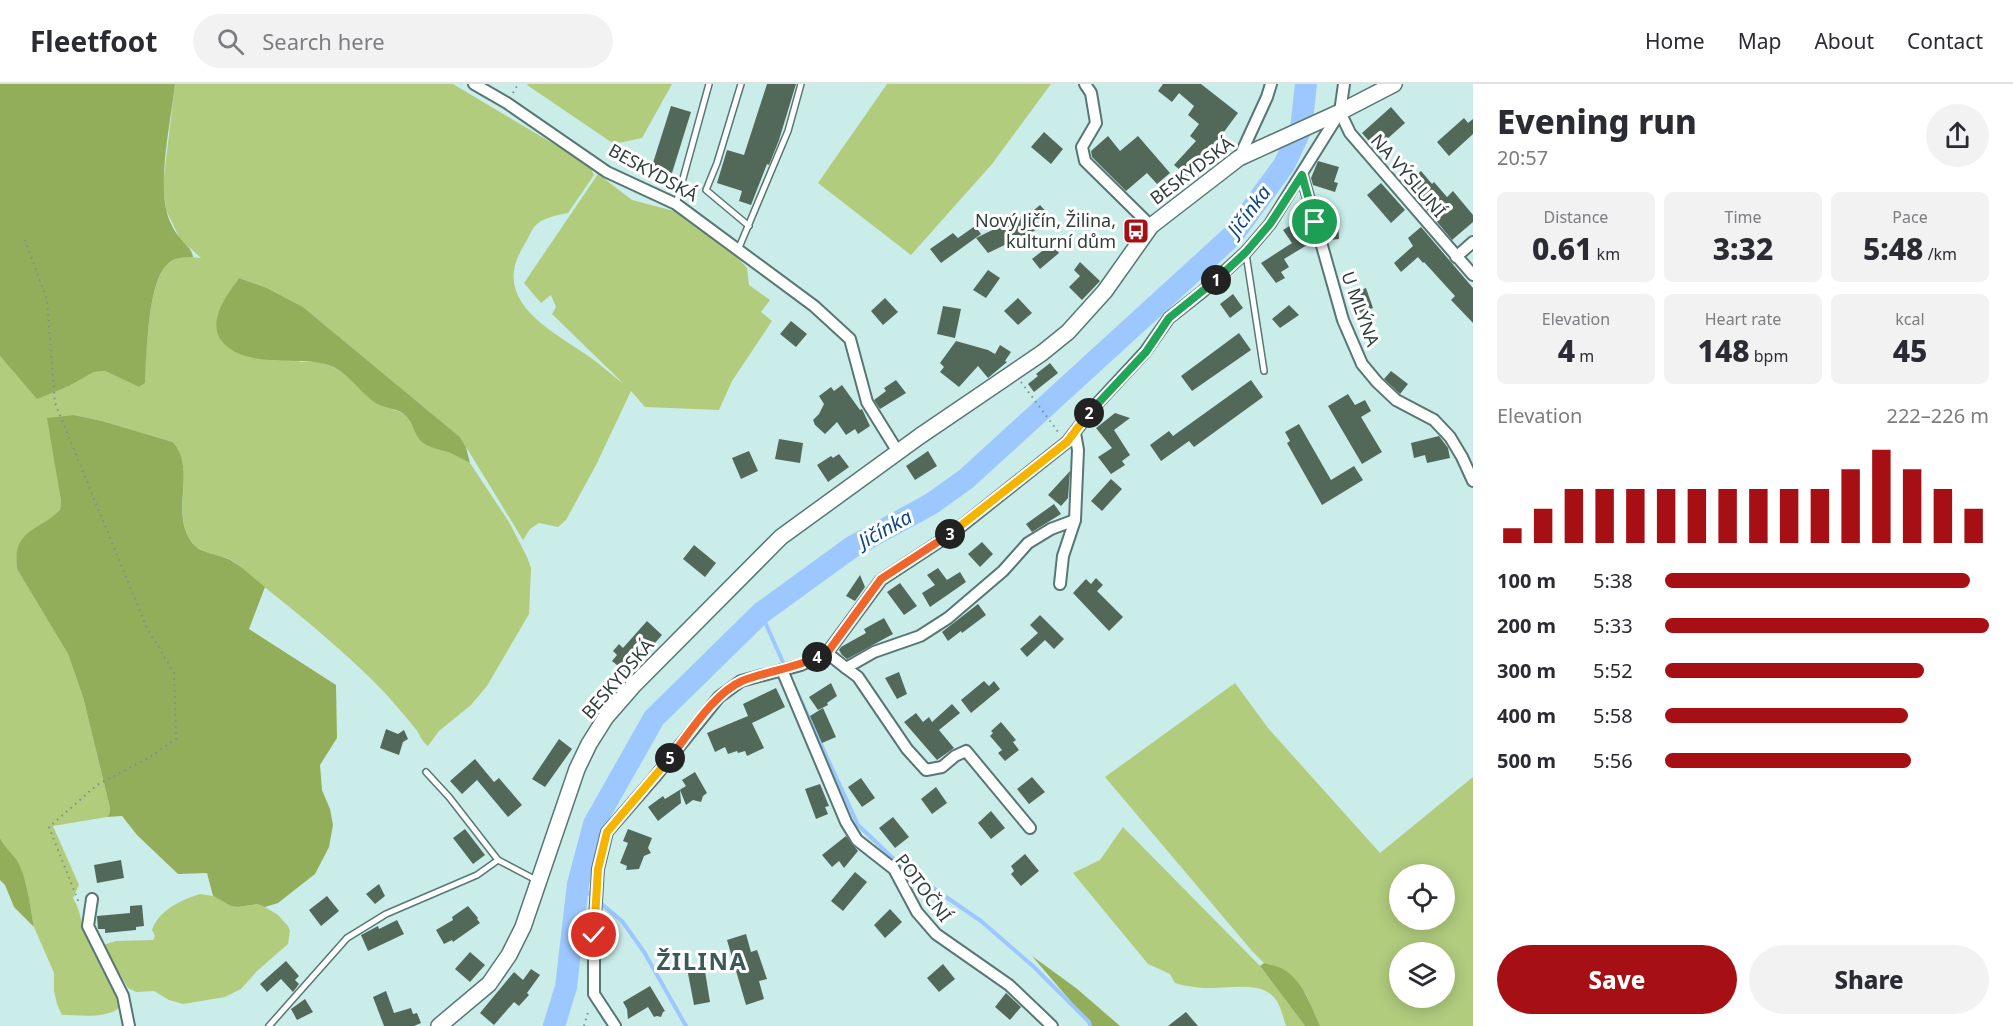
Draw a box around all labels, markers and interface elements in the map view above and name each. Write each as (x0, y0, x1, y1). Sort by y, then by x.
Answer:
search box (193, 14, 613, 68)
text: Fleetfoot (30, 22, 157, 60)
icon: search (214, 25, 247, 58)
text: Search here (262, 26, 385, 56)
text: Home (1645, 27, 1705, 55)
text: Map (1738, 27, 1781, 55)
text: About (1814, 27, 1874, 55)
text: Contact (1907, 27, 1983, 55)
text: Evening run (1497, 99, 1697, 144)
button: share (1926, 104, 1989, 167)
street label: NA VÝSLUNÍ (1366, 129, 1452, 222)
street label: BESKYDSKÁ (1145, 131, 1238, 209)
street label: BESKYDSKÁ (605, 138, 703, 207)
text: 20:57 (1497, 144, 1548, 171)
water label: Jičínka (1218, 180, 1277, 245)
pin (1289, 196, 1340, 247)
icon: arrive (1298, 205, 1331, 238)
text: Distance (1544, 206, 1608, 228)
text: Time (1724, 206, 1762, 228)
text: Pace (1892, 206, 1928, 228)
place label: Nový Jičín, Žilina, kulturní dům (975, 208, 1116, 253)
bus stop icon: Nový Jičín, Žilina, kulturní dům (1121, 216, 1151, 246)
text: 0.61 (1532, 228, 1592, 269)
text: 3:32 (1713, 228, 1773, 269)
text: 5:48 (1863, 228, 1923, 269)
text: km (1592, 243, 1620, 265)
text: /km (1923, 243, 1957, 265)
pin: 1 (1201, 265, 1231, 295)
street label: U MLÝNA (1336, 268, 1386, 350)
text: 1 (1211, 269, 1221, 291)
text: Elevation (1542, 308, 1610, 330)
text: Heart rate (1705, 308, 1781, 330)
text: kcal (1895, 308, 1925, 330)
text: 4 (1558, 330, 1575, 371)
text: 148 (1698, 330, 1750, 371)
text: 45 (1893, 330, 1927, 371)
text: m (1575, 345, 1594, 367)
text: bpm (1750, 345, 1788, 367)
pin: 2 (1074, 398, 1104, 428)
text: 2 (1084, 402, 1094, 424)
text: Elevation (1497, 402, 1582, 429)
text: 222–226 m (1886, 402, 1989, 429)
water label: Jičínka (849, 503, 917, 556)
pin: 3 (935, 519, 965, 549)
text: 3 (945, 523, 955, 545)
text: 100 m (1497, 567, 1556, 594)
text: 5:38 (1593, 567, 1633, 594)
text: 200 m (1497, 612, 1556, 639)
text: 5:33 (1593, 612, 1633, 639)
street label: BESKYDSKÁ (576, 633, 659, 723)
pin: 4 (802, 642, 832, 672)
text: 4 (812, 646, 822, 668)
text: 300 m (1497, 657, 1556, 684)
text: 5:52 (1593, 657, 1633, 684)
text: 400 m (1497, 702, 1556, 729)
text: 5:58 (1593, 702, 1633, 729)
pin: 5 (655, 743, 685, 773)
text: 5 (665, 747, 675, 769)
text: 500 m (1497, 747, 1556, 774)
text: 5:56 (1593, 747, 1633, 774)
street label: POTOČNÍ (890, 849, 957, 926)
map controls (1389, 864, 1455, 1008)
button: locate (1389, 864, 1455, 930)
pin (568, 909, 619, 960)
icon: check (577, 918, 610, 951)
button: layers (1389, 942, 1455, 1008)
district label: ŽILINA (656, 944, 748, 977)
button: Save (1497, 945, 1737, 1014)
button: Share (1749, 945, 1989, 1014)

